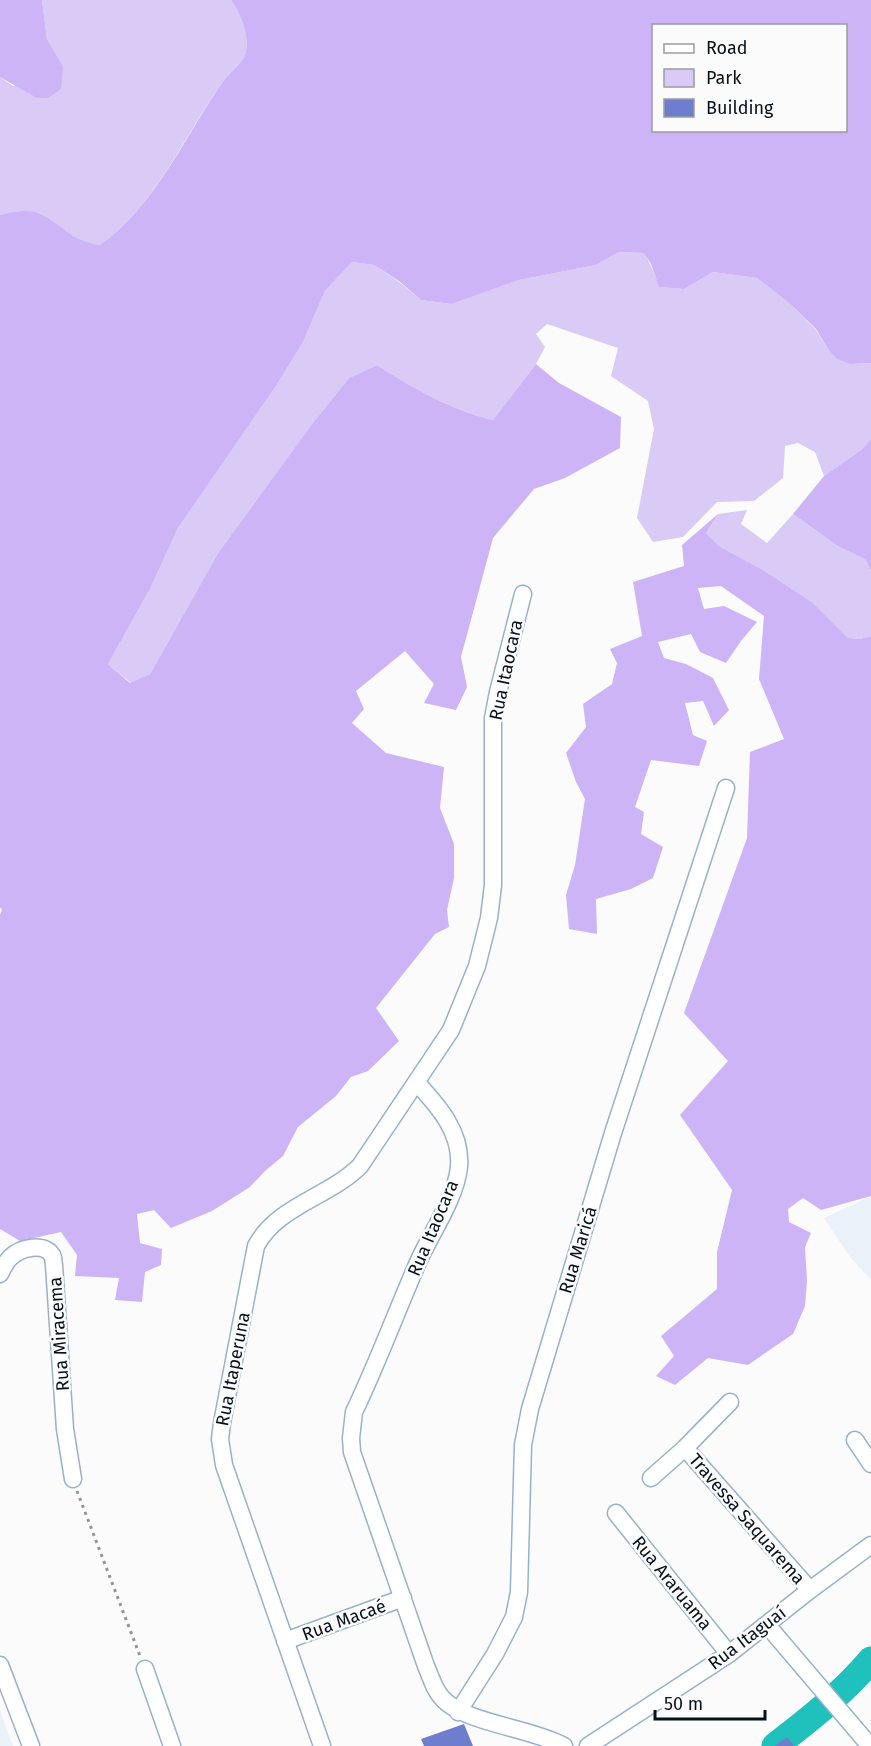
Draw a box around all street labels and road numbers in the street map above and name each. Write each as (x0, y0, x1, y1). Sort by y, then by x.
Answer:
street label: Rua Itaocara (485, 618, 527, 722)
street label: Rua Itaocara (403, 1177, 463, 1279)
street label: Rua Maricá (554, 1204, 602, 1296)
street label: Rua Miracema (44, 1276, 74, 1392)
street label: Rua Itaperuna (211, 1310, 255, 1428)
street label: Travessa Saquarema (684, 1449, 810, 1589)
street label: Rua Araruama (627, 1531, 717, 1635)
street label: Rua Macaé (299, 1595, 389, 1645)
street label: Rua Itaguaí (704, 1602, 790, 1674)

